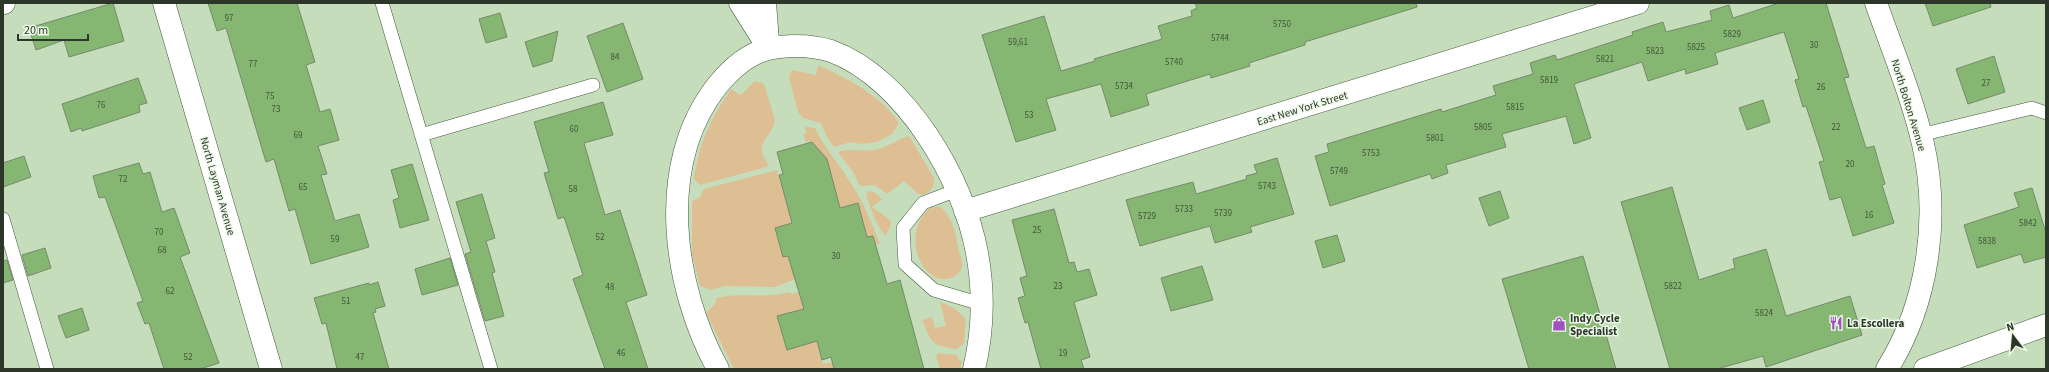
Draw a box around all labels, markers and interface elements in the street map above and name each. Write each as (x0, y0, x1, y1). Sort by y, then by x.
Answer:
house number: 97 (225, 12, 234, 25)
scale bar (18, 16, 88, 42)
house number: 5750 (1273, 18, 1291, 31)
text: 20 m (24, 22, 48, 39)
house number: 5829 (1723, 28, 1741, 41)
house number: 5744 (1211, 32, 1229, 45)
house number: 59,61 (1008, 36, 1028, 49)
house number: 30 (1810, 39, 1819, 52)
house number: 5825 (1687, 41, 1705, 54)
house number: 5823 (1646, 45, 1664, 58)
house number: 84 (611, 51, 620, 64)
house number: 5821 (1596, 53, 1614, 66)
house number: 5740 (1165, 56, 1183, 69)
street label: North Bolton Avenue (1887, 57, 1930, 154)
house number: 77 (249, 58, 258, 71)
house number: 5819 (1540, 74, 1558, 87)
house number: 27 (1982, 77, 1991, 90)
house number: 5734 (1115, 80, 1133, 93)
house number: 26 (1817, 81, 1826, 94)
street label: East New York Street (1255, 87, 1350, 129)
house number: 75 (266, 90, 275, 103)
house number: 76 (97, 99, 106, 112)
house number: 5815 (1506, 101, 1524, 114)
house number: 73 (272, 103, 281, 116)
house number: 53 (1025, 109, 1034, 122)
house number: 5805 (1474, 121, 1492, 134)
house number: 22 (1832, 121, 1841, 134)
house number: 60 (570, 123, 579, 136)
house number: 69 (294, 129, 303, 142)
house number: 5801 (1426, 132, 1444, 145)
street label: North Layman Avenue (196, 135, 239, 238)
house number: 5753 (1362, 147, 1380, 160)
house number: 20 (1846, 158, 1855, 171)
house number: 5749 (1330, 165, 1348, 178)
house number: 72 (119, 173, 128, 186)
house number: 5743 (1258, 180, 1276, 193)
house number: 65 (299, 181, 308, 194)
house number: 58 (569, 183, 578, 196)
house number: 5733 (1175, 203, 1193, 216)
house number: 5739 (1214, 207, 1232, 220)
house number: 16 (1865, 209, 1874, 222)
house number: 5729 (1138, 210, 1156, 223)
house number: 5842 (2019, 217, 2037, 230)
house number: 25 (1033, 224, 1042, 237)
house number: 70 (155, 226, 164, 239)
house number: 52 (596, 231, 605, 244)
house number: 59 (331, 233, 340, 246)
house number: 5838 (1978, 235, 1996, 248)
house number: 68 (158, 244, 167, 257)
house number: 30 (832, 250, 841, 263)
house number: 23 (1054, 280, 1063, 293)
house number: 5822 (1664, 280, 1682, 293)
house number: 48 (606, 281, 615, 294)
house number: 62 (166, 285, 175, 298)
house number: 51 (342, 295, 350, 308)
house number: 5824 (1755, 307, 1773, 320)
place label: Indy Cycle Specialist (1570, 311, 1620, 339)
restaurant icon: La Escollera (1828, 315, 1844, 331)
shop icon: Indy Cycle Specialist (1551, 316, 1567, 332)
place label: La Escollera (1847, 316, 1905, 331)
north arrow (1993, 316, 2033, 356)
text: N (2005, 319, 2016, 335)
house number: 46 (617, 347, 626, 360)
house number: 19 (1059, 347, 1068, 360)
house number: 52 (184, 351, 193, 364)
house number: 47 (356, 351, 365, 364)

